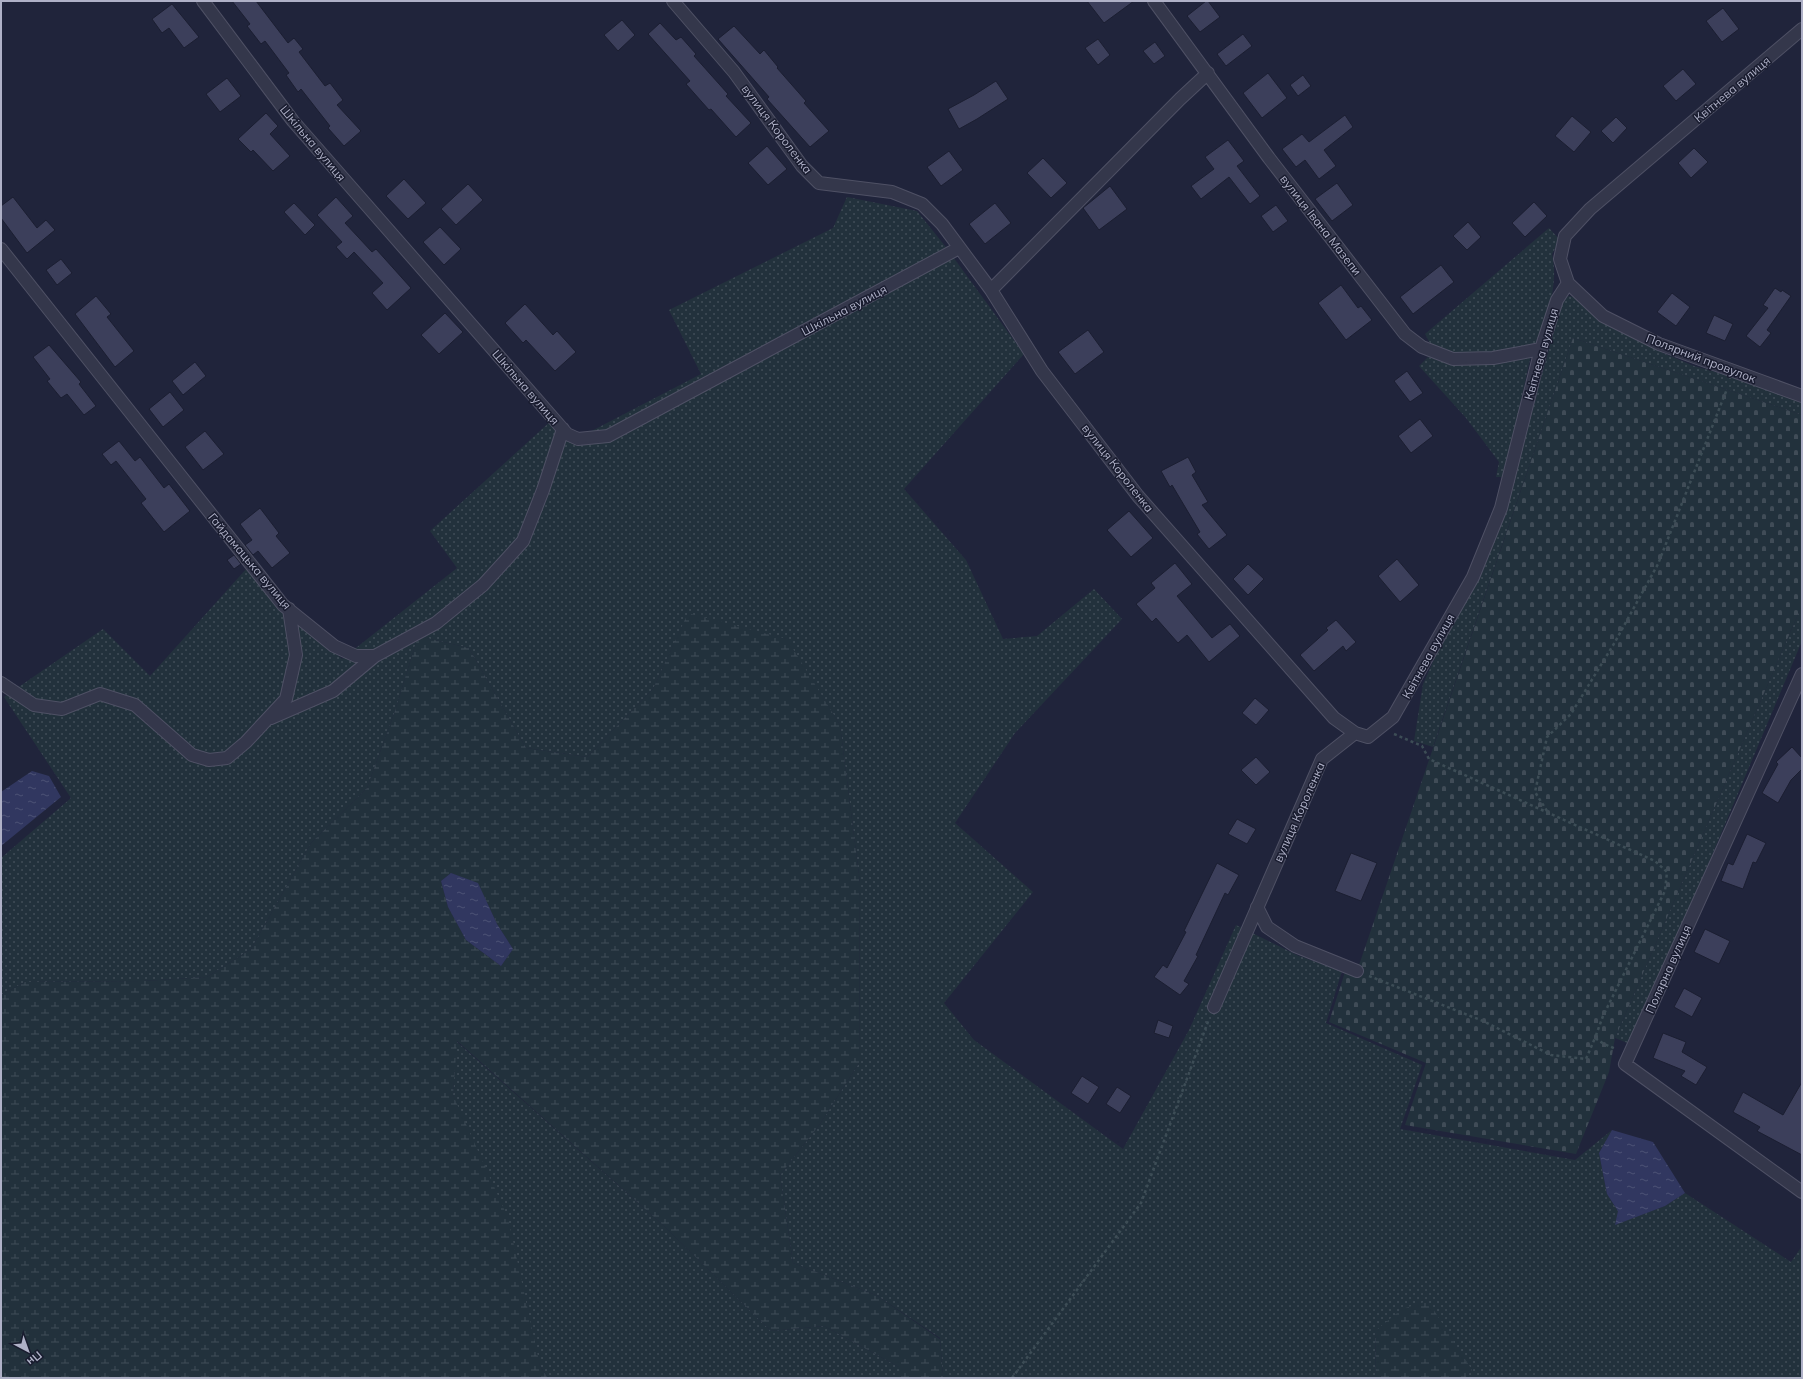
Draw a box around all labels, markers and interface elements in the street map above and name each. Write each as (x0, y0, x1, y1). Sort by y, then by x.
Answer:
street label: Квітнева вулиця (1691, 53, 1773, 125)
street label: вулиця Короленка (739, 81, 815, 177)
street label: Шкільна вулиця (277, 102, 349, 184)
street label: вулиця Івана Мазепи (1277, 172, 1365, 278)
street label: Шкільна вулиця (799, 281, 889, 339)
street label: Квітнева вулиця (1521, 306, 1561, 402)
street label: Полярний провулок (1644, 330, 1758, 386)
street label: Шкільна вулиця (489, 346, 563, 428)
street label: вулиця Короленка (1079, 421, 1157, 515)
street label: Гайдамацька вулиця (205, 510, 295, 612)
street label: Квітнева вулиця (1398, 611, 1458, 701)
street label: вулиця Короленка (1270, 760, 1328, 864)
street label: Полярна вулиця (1642, 922, 1694, 1016)
north arrow (8, 1331, 48, 1371)
text: Пн (24, 1348, 45, 1369)

